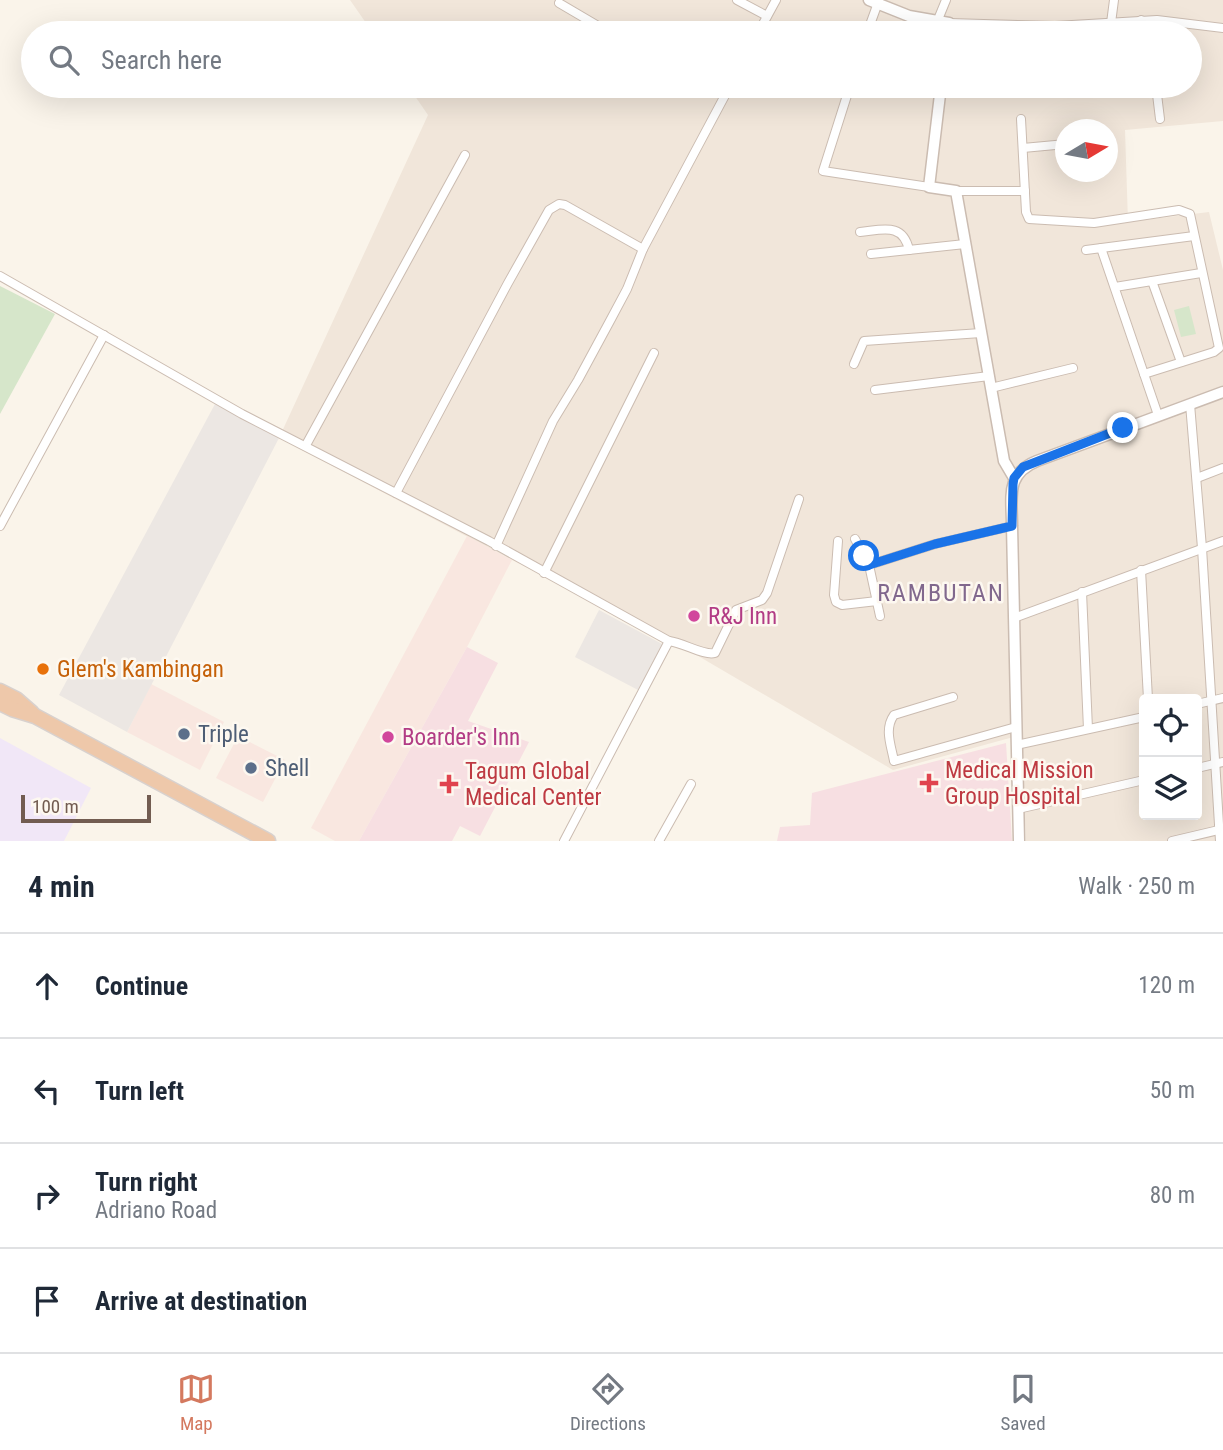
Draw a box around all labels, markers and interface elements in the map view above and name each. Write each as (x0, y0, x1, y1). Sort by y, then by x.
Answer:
search box (21, 21, 1202, 98)
icon: search (45, 41, 83, 79)
text: Search here (101, 45, 222, 75)
north arrow (1055, 119, 1118, 182)
route end (1107, 412, 1138, 443)
route start (848, 540, 879, 571)
district label: RAMBUTAN (877, 579, 1005, 607)
place label: R&J Inn (708, 603, 777, 630)
marker: R&J Inn (686, 608, 702, 624)
place label: Glem's Kambingan (57, 656, 224, 683)
marker: Glem's Kambingan (35, 661, 51, 677)
map controls (1139, 694, 1202, 820)
button: locate (1139, 694, 1202, 757)
place label: Triple (198, 721, 249, 748)
place label: Boarder's Inn (402, 724, 520, 751)
marker: Triple (176, 726, 192, 742)
marker: Boarder's Inn (380, 729, 396, 745)
place label: Shell (265, 755, 309, 782)
place label: Medical Mission Group Hospital (945, 757, 1094, 810)
button: layers (1139, 757, 1202, 820)
place label: Tagum Global Medical Center (465, 758, 602, 811)
marker: Shell (243, 760, 259, 776)
marker: Medical Mission Group Hospital (919, 773, 939, 793)
marker: Tagum Global Medical Center (439, 774, 459, 794)
scale bar (21, 792, 150, 824)
text: 100 m (32, 795, 79, 818)
text: 4 min (28, 869, 95, 904)
text: Walk · 250 m (1078, 873, 1195, 900)
icon: ahead (28, 967, 66, 1005)
text: Continue (95, 971, 188, 1001)
text: 120 m (1138, 972, 1195, 999)
icon: left (28, 1072, 66, 1110)
text: Turn left (95, 1076, 184, 1106)
text: 50 m (1150, 1077, 1195, 1104)
text: Turn right (95, 1167, 197, 1197)
icon: right (28, 1177, 66, 1215)
text: 80 m (1150, 1182, 1195, 1209)
text: Adriano Road (95, 1197, 217, 1224)
icon: arrive (28, 1282, 66, 1320)
text: Arrive at destination (95, 1286, 307, 1316)
tab: Map (177, 1370, 215, 1435)
tab: Directions (570, 1370, 646, 1435)
tab: Saved (1000, 1370, 1046, 1435)

